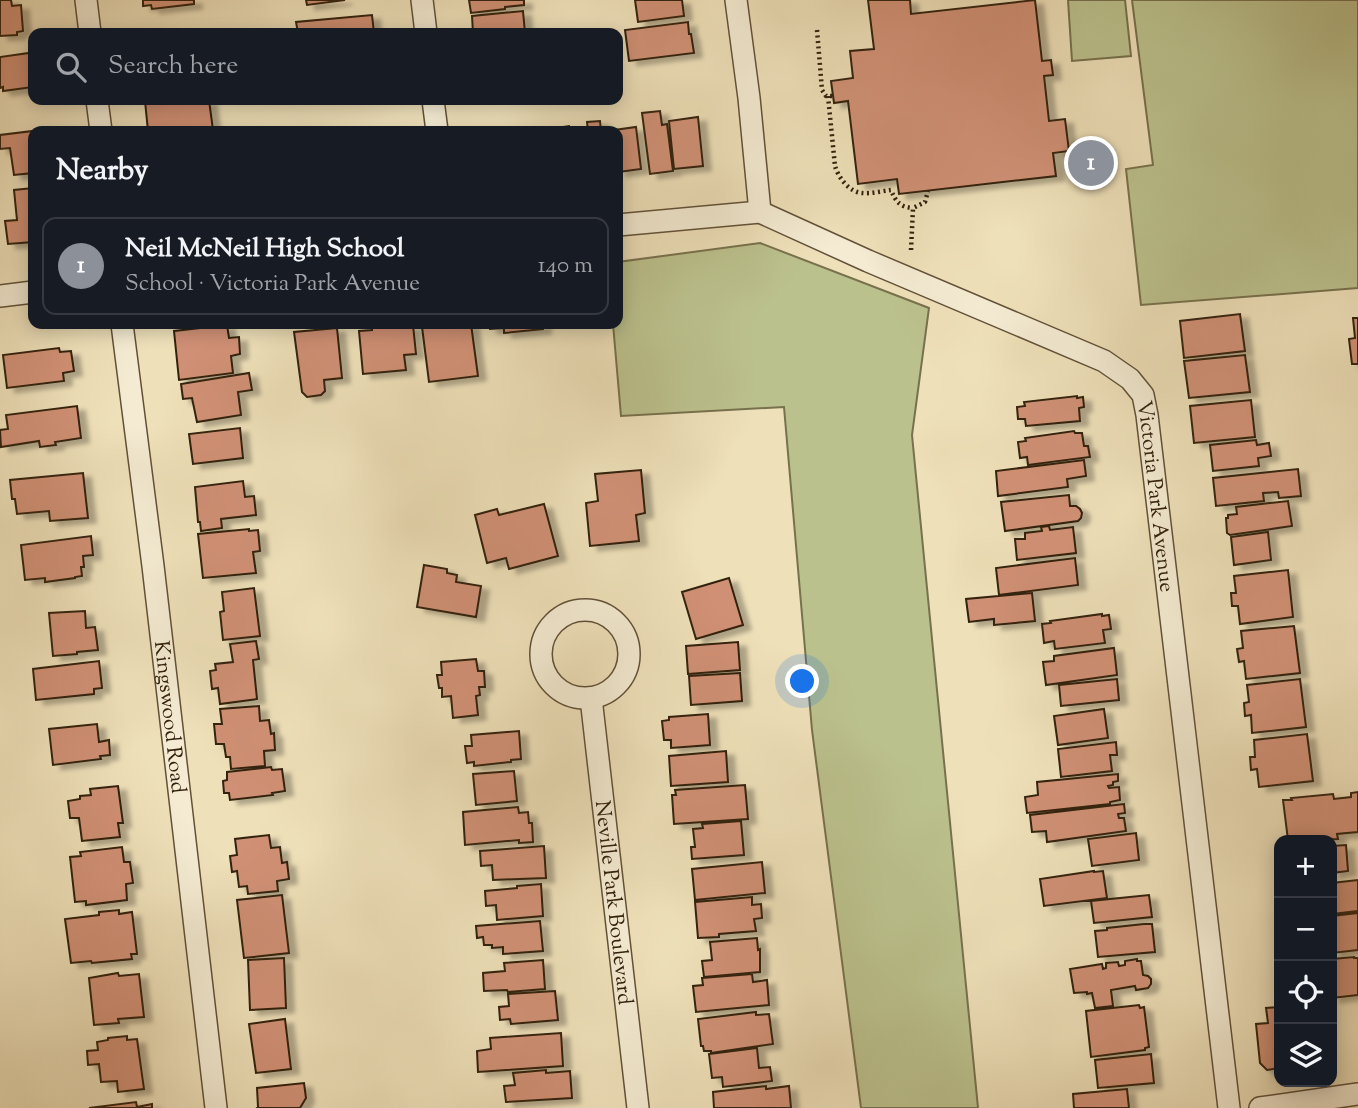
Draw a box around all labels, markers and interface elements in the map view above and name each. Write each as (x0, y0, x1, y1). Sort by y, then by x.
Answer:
search box (28, 28, 623, 105)
icon: search (52, 48, 90, 86)
text: Search here (108, 48, 238, 85)
pin: 1 (1068, 137, 1114, 189)
text: Nearby (56, 150, 148, 193)
text: Neil McNeil High School (125, 231, 404, 268)
text: 1 (77, 250, 85, 283)
text: 140 m (538, 250, 593, 283)
text: School · Victoria Park Avenue (125, 268, 420, 301)
street label: Victoria Park Avenue (1128, 398, 1181, 594)
street label: Kingswood Road (145, 639, 192, 795)
your location (785, 664, 819, 698)
street label: Neville Park Boulevard (586, 799, 639, 1007)
map controls (1274, 835, 1337, 1087)
button: + (1274, 835, 1337, 898)
button: − (1274, 898, 1337, 961)
button: locate (1274, 961, 1337, 1024)
button: layers (1274, 1024, 1337, 1087)

